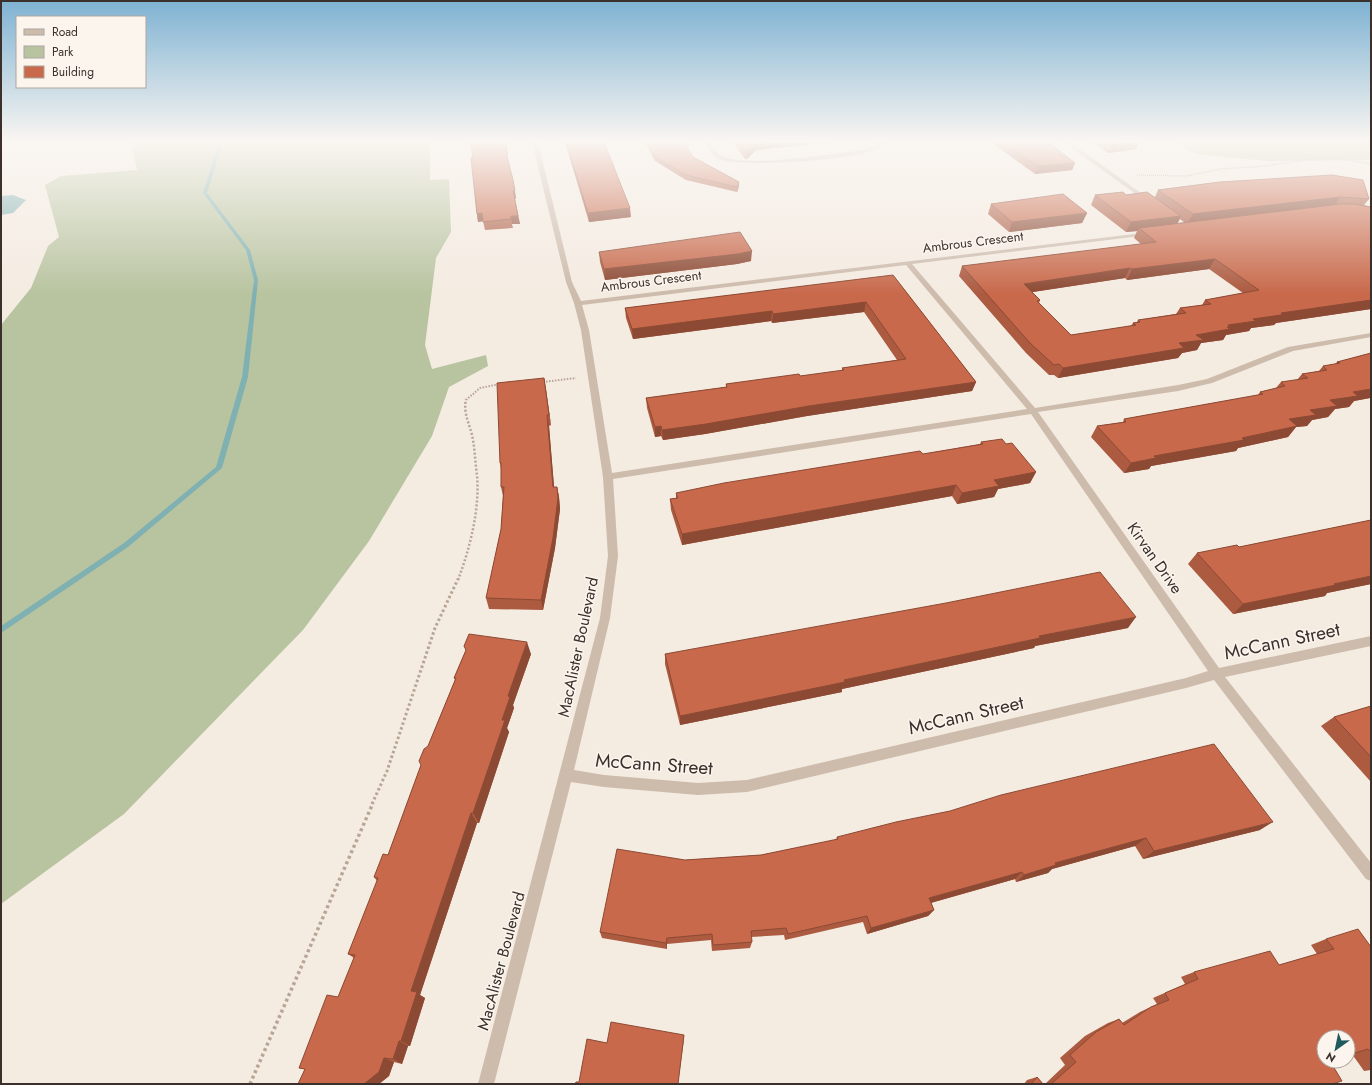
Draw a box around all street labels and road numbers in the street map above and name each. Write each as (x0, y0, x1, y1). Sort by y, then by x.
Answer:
street label: Ambrous Crescent (922, 226, 1025, 258)
street label: Ambrous Crescent (600, 265, 703, 297)
street label: Kirvan Drive (1122, 518, 1188, 598)
street label: MacAlister Boulevard (552, 575, 604, 719)
street label: McCann Street (1222, 615, 1343, 666)
street label: McCann Street (906, 689, 1027, 741)
street label: McCann Street (594, 746, 714, 782)
street label: MacAlister Boulevard (471, 889, 531, 1033)

